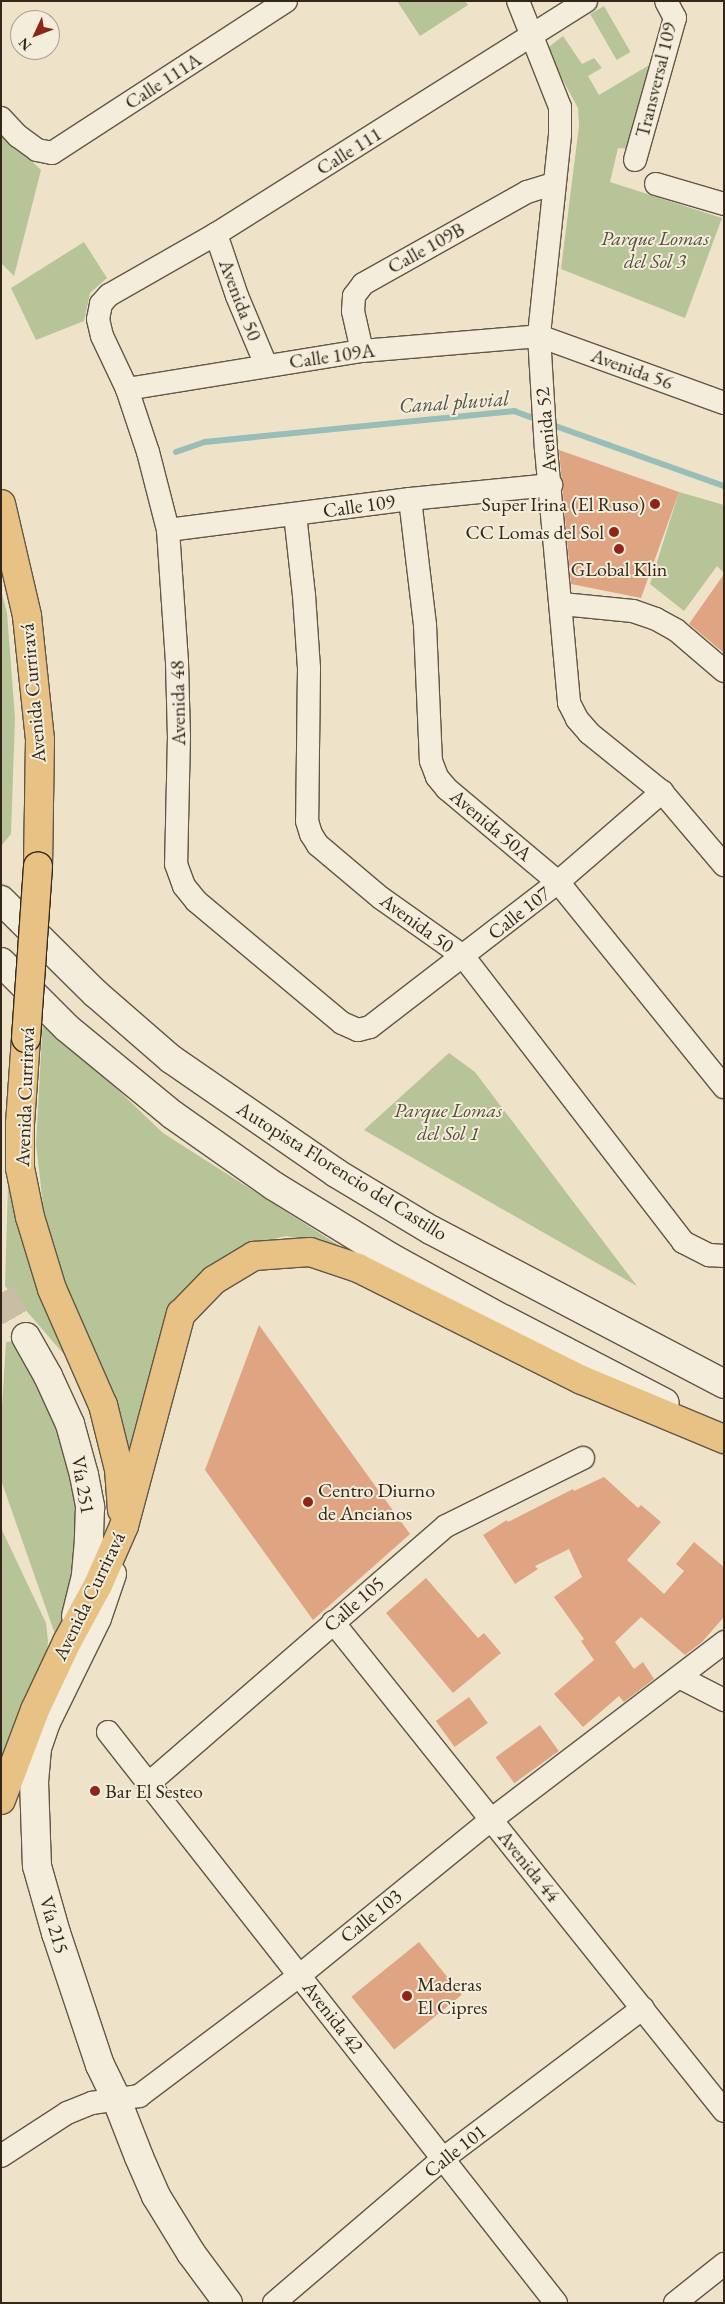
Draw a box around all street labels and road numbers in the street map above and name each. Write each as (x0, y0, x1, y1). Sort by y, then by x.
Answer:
street label: Transversal 109 (630, 20, 682, 140)
street label: Calle 111A (120, 47, 206, 115)
street label: Calle 111 (312, 122, 386, 180)
street label: Calle 109B (383, 217, 469, 279)
street label: Avenida 50 (214, 256, 266, 344)
street label: Calle 109A (288, 338, 376, 374)
street label: Avenida 56 (588, 343, 676, 395)
street label: Avenida 52 (530, 386, 562, 474)
street label: Calle 109 (321, 489, 397, 523)
street label: Avenida Curriravá (15, 622, 51, 764)
street label: Avenida 48 (165, 660, 191, 746)
street label: Avenida 50A (445, 784, 537, 866)
street label: Calle 107 (483, 881, 555, 945)
street label: Avenida 50 (375, 888, 459, 958)
street label: Avenida Curriravá (11, 1027, 39, 1167)
street label: Autopista Florencio del Castillo (232, 1096, 452, 1246)
street label: Vía 251 (66, 1454, 100, 1516)
street label: Avenida Curriravá (48, 1528, 130, 1664)
street label: Calle 105 (319, 1571, 389, 1637)
street label: Avenida 44 (493, 1825, 565, 1907)
street label: Calle 103 (335, 1884, 407, 1948)
street label: Vía 215 (34, 1893, 74, 1957)
street label: Avenida 42 (297, 1976, 369, 2058)
street label: Calle 101 (419, 2119, 491, 2183)

